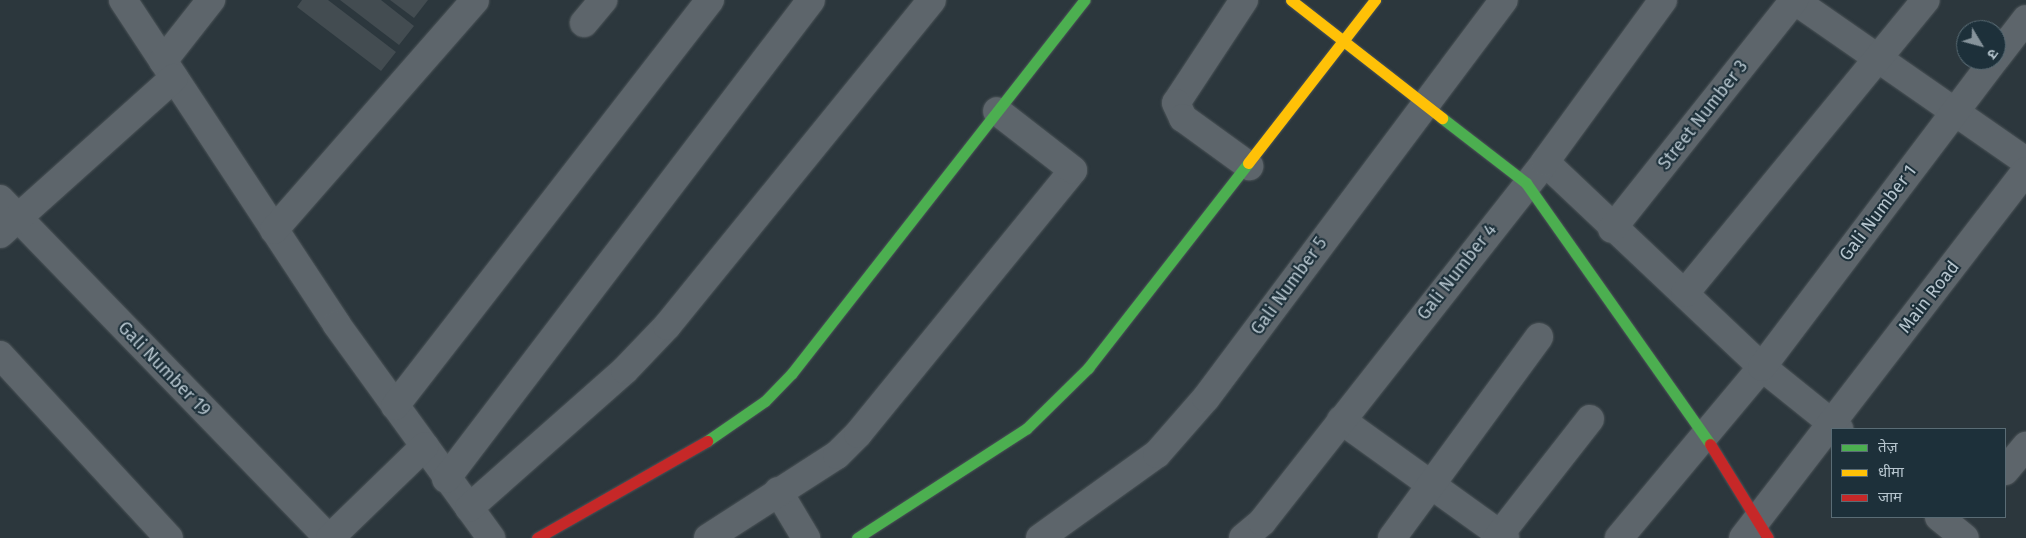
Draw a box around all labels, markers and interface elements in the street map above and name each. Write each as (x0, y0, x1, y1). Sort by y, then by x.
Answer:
north arrow (1956, 20, 2006, 70)
text: उ (1983, 45, 2002, 62)
street label: Street Number 3 (1654, 56, 1752, 174)
street label: Gali Number 1 (1835, 161, 1921, 265)
street label: Gali Number 4 (1413, 220, 1501, 324)
street label: Gali Number 5 (1246, 233, 1332, 339)
street label: Main Road (1894, 257, 1964, 337)
street label: Gali Number 19 (113, 317, 215, 421)
legend (1831, 428, 2006, 518)
text: तेज़ (1878, 438, 1898, 456)
text: धीमा (1878, 463, 1904, 481)
text: जाम (1878, 488, 1902, 506)

